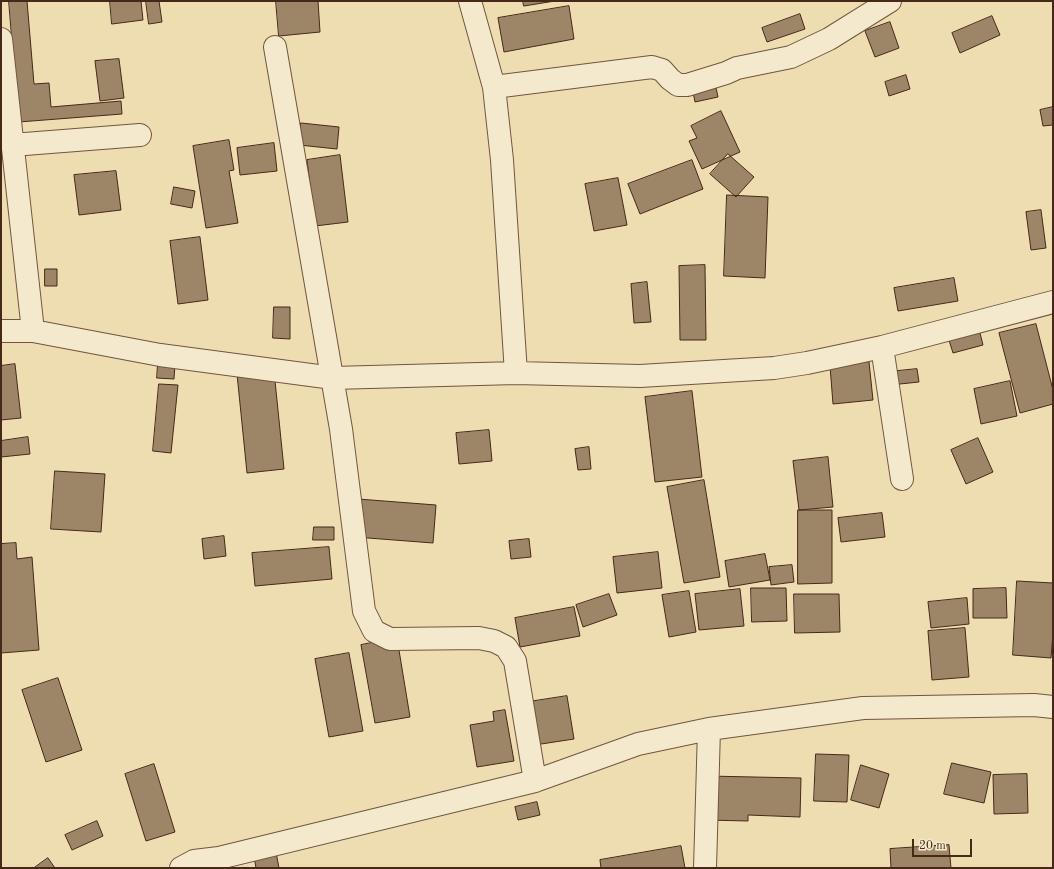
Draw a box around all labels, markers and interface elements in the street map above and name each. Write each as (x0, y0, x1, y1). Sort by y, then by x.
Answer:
scale bar (914, 831, 974, 857)
text: 20 m (919, 840, 946, 852)

